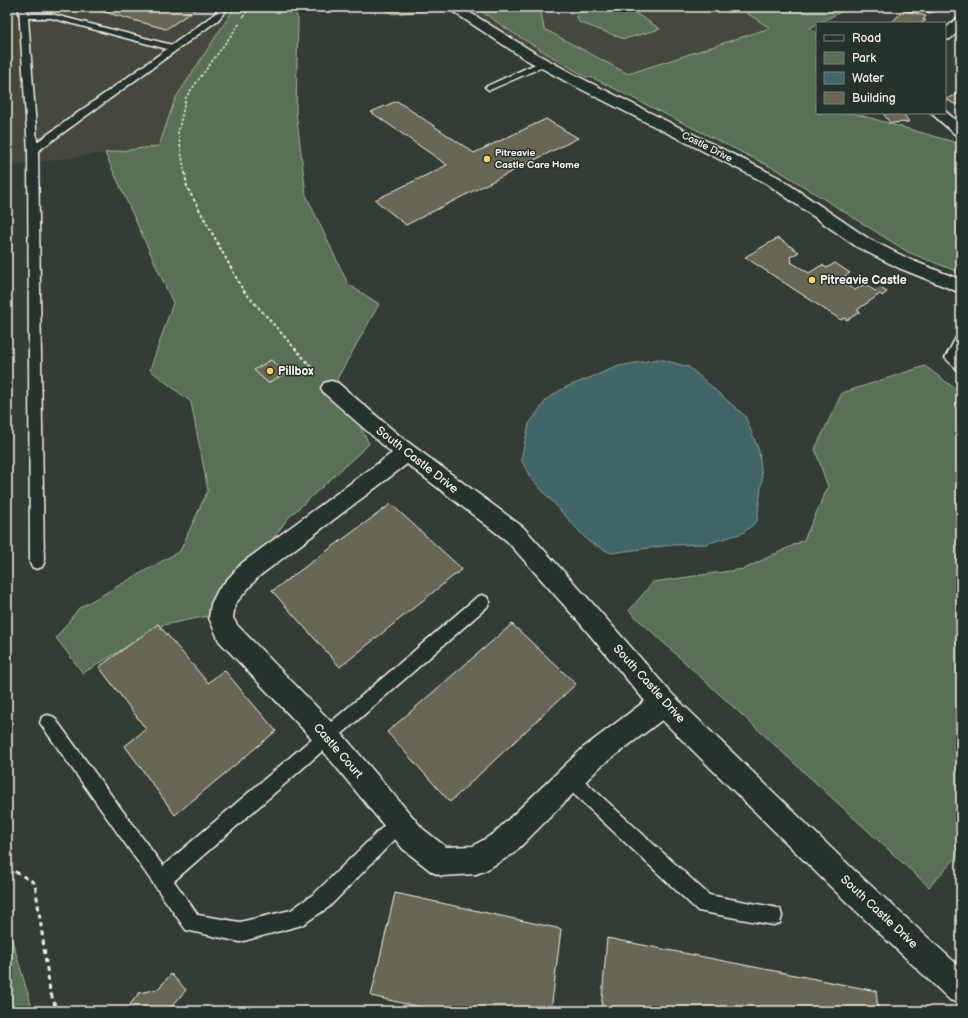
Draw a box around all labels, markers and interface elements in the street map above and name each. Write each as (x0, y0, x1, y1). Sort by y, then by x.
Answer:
legend (816, 22, 946, 114)
text: Road (852, 31, 881, 46)
text: Park (852, 51, 876, 66)
text: Water (852, 71, 884, 86)
text: Building (852, 91, 896, 106)
street label: Castle Drive (680, 129, 734, 165)
place label: Pitreavie Castle Care Home (495, 147, 580, 171)
marker: Pitreavie Castle Care Home (482, 154, 492, 164)
place label: Pitreavie Castle (820, 273, 907, 288)
marker: Pitreavie Castle (807, 275, 817, 285)
place label: Pillbox (278, 364, 314, 379)
marker: Pillbox (265, 366, 275, 376)
street label: South Castle Drive (373, 423, 461, 497)
street label: South Castle Drive (610, 642, 688, 726)
street label: Castle Court (310, 720, 366, 782)
street label: South Castle Drive (837, 872, 921, 952)

